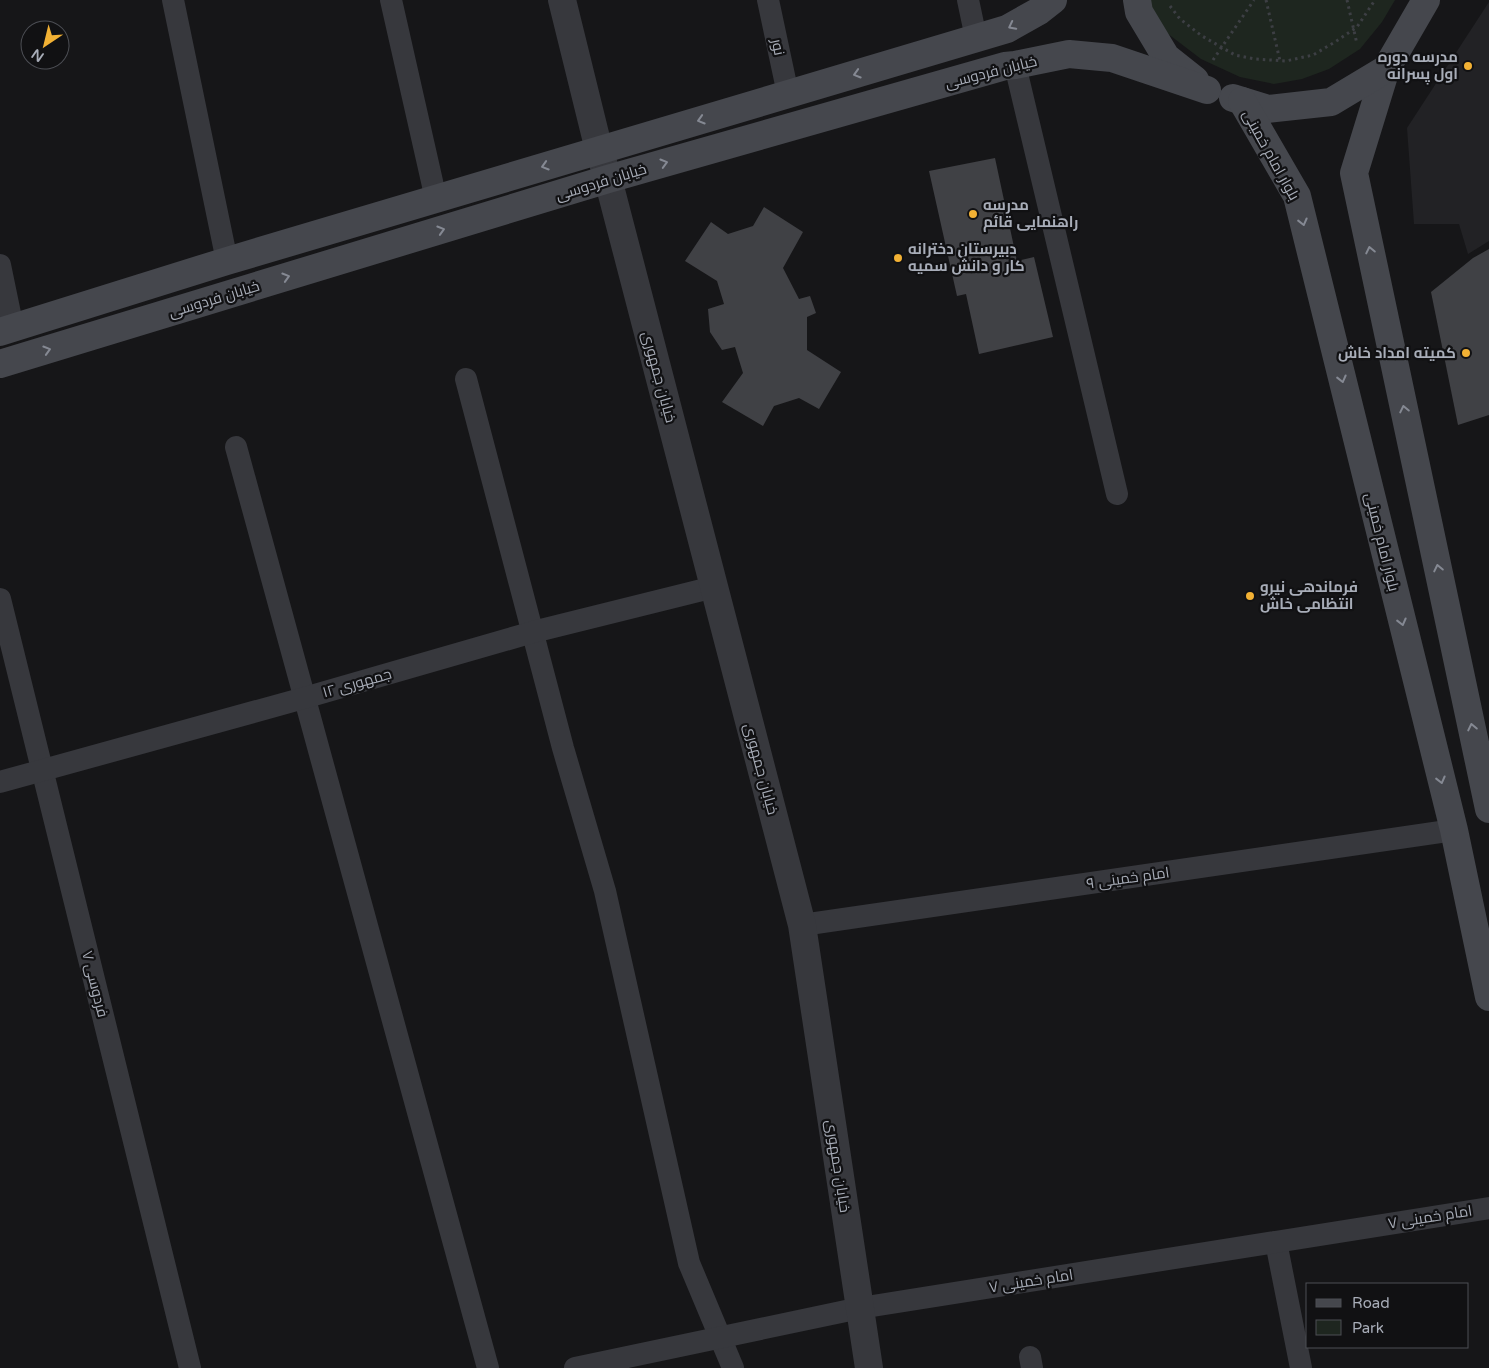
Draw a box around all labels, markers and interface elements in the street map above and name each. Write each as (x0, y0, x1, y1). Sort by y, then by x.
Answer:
north arrow (20, 20, 70, 70)
one-way arrow (1008, 20, 1017, 30)
street label: نور (767, 36, 789, 57)
text: N (28, 45, 47, 65)
place label: مدرسه دوره اول پسرانه (1378, 48, 1458, 85)
street label: خیابان فردوسی (943, 52, 1039, 93)
marker: مدرسه دوره اول پسرانه (1462, 60, 1474, 72)
one-way arrow (853, 68, 861, 78)
street label: بلوار امام خمینی (1238, 106, 1303, 204)
one-way arrow (697, 114, 705, 124)
one-way arrow (660, 159, 668, 169)
street label: خیابان فردوسی (553, 160, 649, 205)
one-way arrow (542, 161, 550, 171)
place label: مدرسه راهنمایی قائم (983, 196, 1078, 232)
marker: مدرسه راهنمایی قائم (967, 208, 979, 220)
one-way arrow (1297, 217, 1308, 226)
one-way arrow (437, 226, 445, 236)
place label: دبیرستان دخترانه کار و دانش سمیه (908, 240, 1025, 275)
one-way arrow (1365, 246, 1376, 255)
marker: دبیرستان دخترانه کار و دانش سمیه (892, 252, 904, 264)
one-way arrow (281, 273, 290, 283)
street label: خیابان فردوسی (166, 277, 262, 322)
street label: خیابان جمهوری (637, 329, 680, 425)
place label: کمیته امداد خاش (1338, 344, 1456, 362)
one-way arrow (42, 345, 50, 355)
marker: کمیته امداد خاش (1460, 347, 1472, 359)
one-way arrow (1336, 375, 1347, 384)
one-way arrow (1399, 405, 1410, 414)
street label: بلوار امام خمینی (1360, 491, 1403, 593)
one-way arrow (1433, 564, 1444, 573)
place label: فرماندهی نیرو انتظامی خاش (1260, 578, 1358, 613)
marker: فرماندهی نیرو انتظامی خاش (1244, 590, 1256, 602)
one-way arrow (1396, 618, 1407, 627)
street label: جمهوری ۱۲ (320, 665, 394, 702)
street label: خیابان جمهوری (739, 721, 782, 817)
one-way arrow (1467, 723, 1477, 732)
one-way arrow (1435, 775, 1446, 784)
street label: امام خمینی ۹ (1085, 863, 1171, 894)
street label: فردوسی ۷ (77, 949, 112, 1019)
street label: خیابان جمهوری (821, 1118, 854, 1214)
street label: امام خمینی ۷ (1387, 1201, 1474, 1234)
street label: امام خمینی ۷ (988, 1265, 1075, 1298)
legend (1306, 1283, 1469, 1348)
text: Road (1352, 1294, 1390, 1312)
text: Park (1352, 1319, 1384, 1337)

